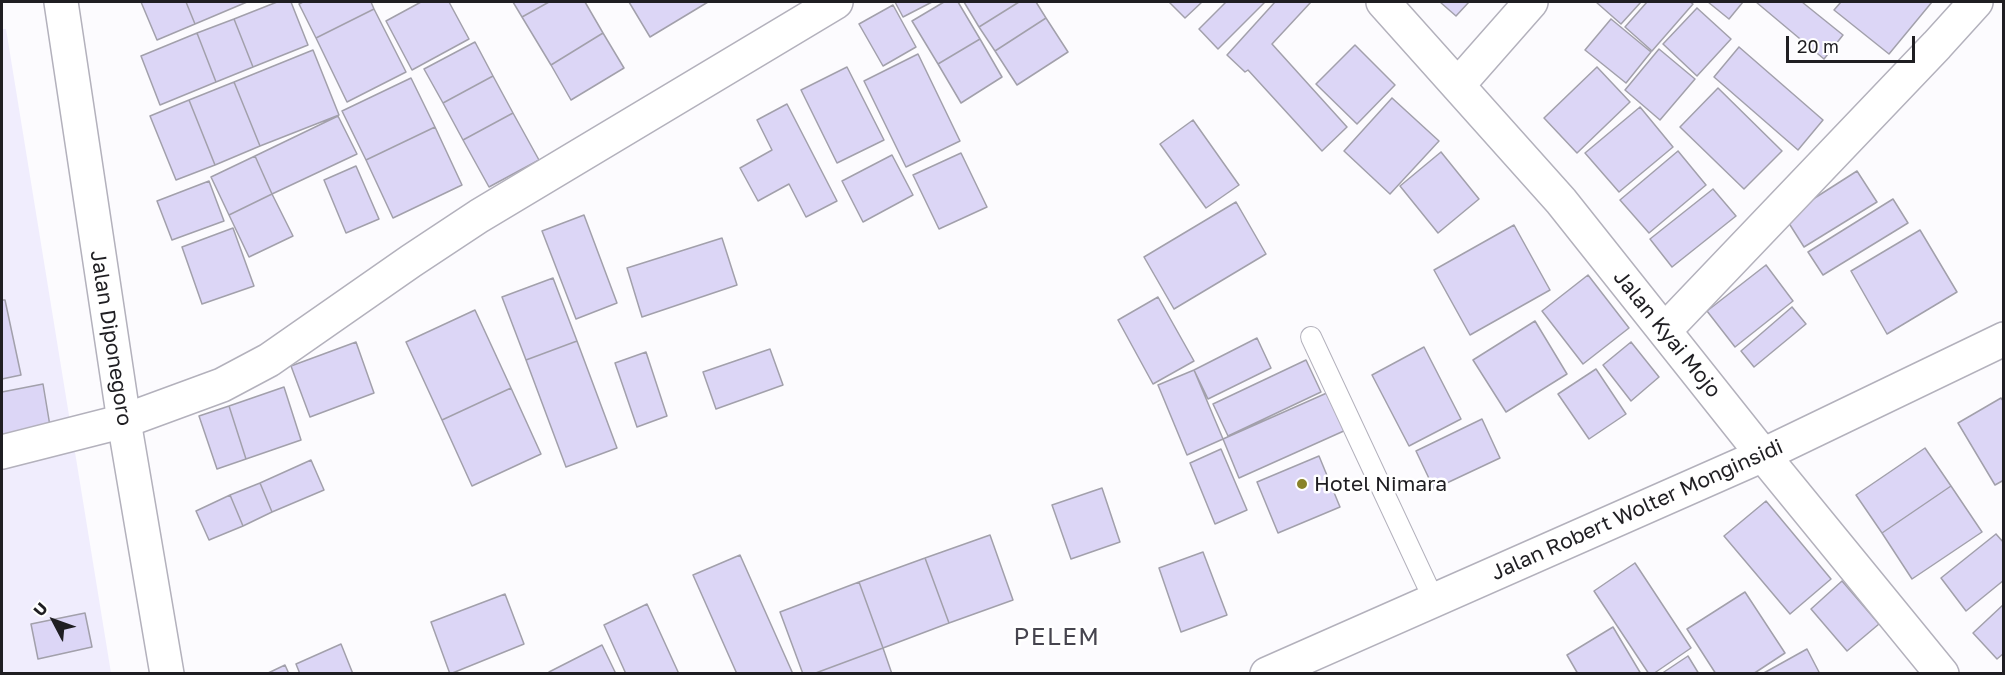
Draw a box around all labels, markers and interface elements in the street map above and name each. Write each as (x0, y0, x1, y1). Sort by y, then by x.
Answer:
scale bar (1789, 24, 1918, 62)
text: 20 m (1797, 35, 1839, 57)
street label: Jalan Diponegoro (85, 248, 137, 428)
street label: Jalan Kyai Mojo (1608, 265, 1726, 403)
street label: Jalan Robert Wolter Monginsidi (1487, 434, 1787, 586)
place label: Hotel Nimara (1314, 471, 1447, 497)
marker: Hotel Nimara (1295, 477, 1309, 491)
north arrow (24, 591, 84, 651)
text: U (29, 598, 52, 620)
district label: PELEM (1014, 623, 1100, 651)

